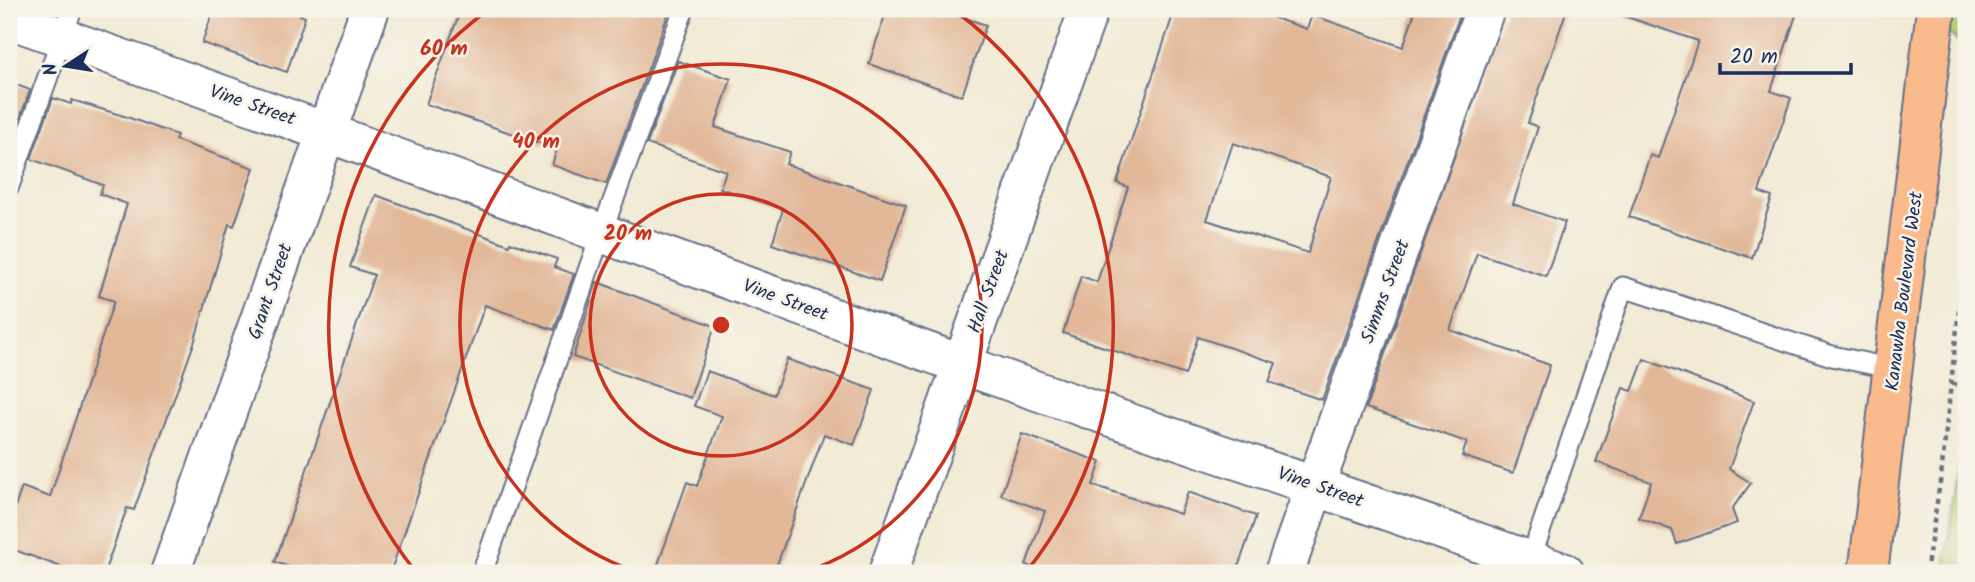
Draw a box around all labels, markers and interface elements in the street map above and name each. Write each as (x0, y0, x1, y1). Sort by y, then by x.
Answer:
north arrow (32, 32, 102, 102)
scale bar (1720, 32, 1851, 76)
text: 60 m (420, 33, 468, 66)
text: 20 m (1730, 41, 1778, 74)
text: N (35, 60, 67, 78)
street label: Vine Street (205, 77, 300, 135)
text: 40 m (512, 126, 560, 159)
street label: Kanawha Boulevard West (1878, 189, 1932, 393)
text: 20 m (604, 218, 652, 251)
street label: Simms Street (1353, 235, 1419, 348)
street label: Grant Street (240, 239, 302, 344)
street label: Hall Street (960, 245, 1018, 338)
street label: Vine Street (738, 272, 833, 330)
centre of rings (709, 313, 733, 337)
street label: Vine Street (1273, 459, 1368, 517)

